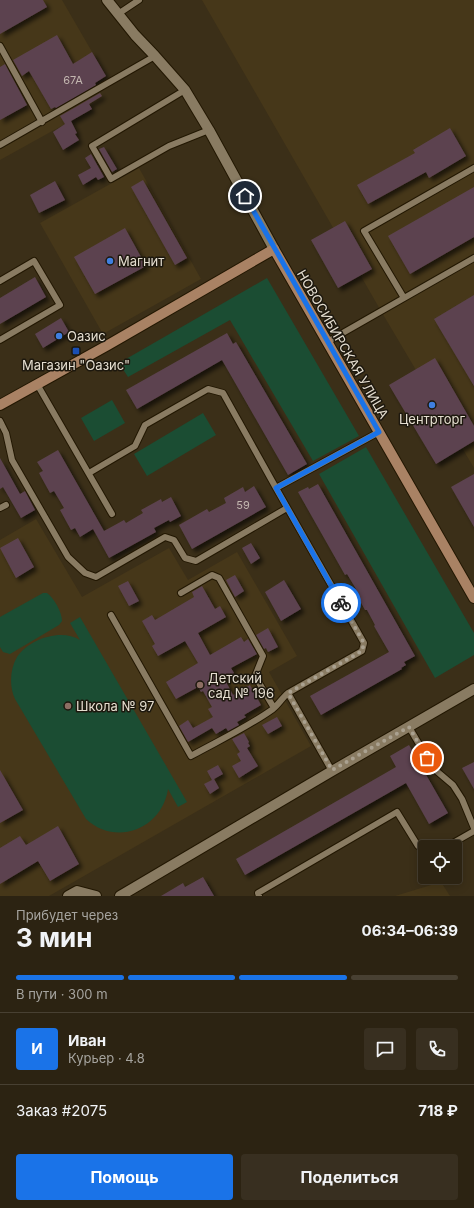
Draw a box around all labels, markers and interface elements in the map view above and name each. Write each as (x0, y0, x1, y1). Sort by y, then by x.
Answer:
house number: 67А (63, 73, 83, 87)
pin (228, 179, 262, 213)
icon: home (234, 185, 256, 207)
place label: Магнит (118, 253, 164, 269)
marker: Магнит (105, 256, 115, 266)
street label: НОВОСИБИРСКАЯ УЛИЦА (294, 267, 392, 421)
place label: Оазис (67, 328, 106, 344)
marker: Оазис (54, 331, 64, 341)
marker: Магазин "Оазис" (71, 346, 81, 356)
place label: Магазин "Оазис" (22, 357, 130, 373)
marker: Центрторг (427, 400, 437, 410)
place label: Центрторг (399, 411, 465, 427)
house number: 59 (236, 498, 250, 512)
courier (321, 583, 361, 623)
icon: bike (330, 592, 352, 614)
place label: Детский сад № 196 (208, 670, 274, 701)
marker: Детский сад № 196 (195, 680, 205, 690)
place label: Школа № 97 (76, 698, 154, 714)
marker: Школа № 97 (63, 701, 73, 711)
pin (410, 741, 444, 775)
icon: bag (416, 747, 438, 769)
map controls (418, 840, 462, 884)
button: locate (418, 840, 462, 884)
text: Прибудет через (16, 907, 118, 923)
text: 06:34–06:39 (362, 921, 458, 940)
text: 3 мин (16, 922, 92, 953)
text: В пути · 300 m (16, 986, 108, 1002)
button: chat (364, 1028, 406, 1070)
button: phone (416, 1028, 458, 1070)
text: Иван (68, 1031, 106, 1050)
text: И (31, 1039, 43, 1058)
text: Курьер · 4.8 (68, 1050, 145, 1066)
text: Заказ #2075 (16, 1101, 107, 1120)
text: 718 ₽ (418, 1101, 458, 1120)
button: Помощь (16, 1154, 233, 1200)
button: Поделиться (241, 1154, 458, 1200)

